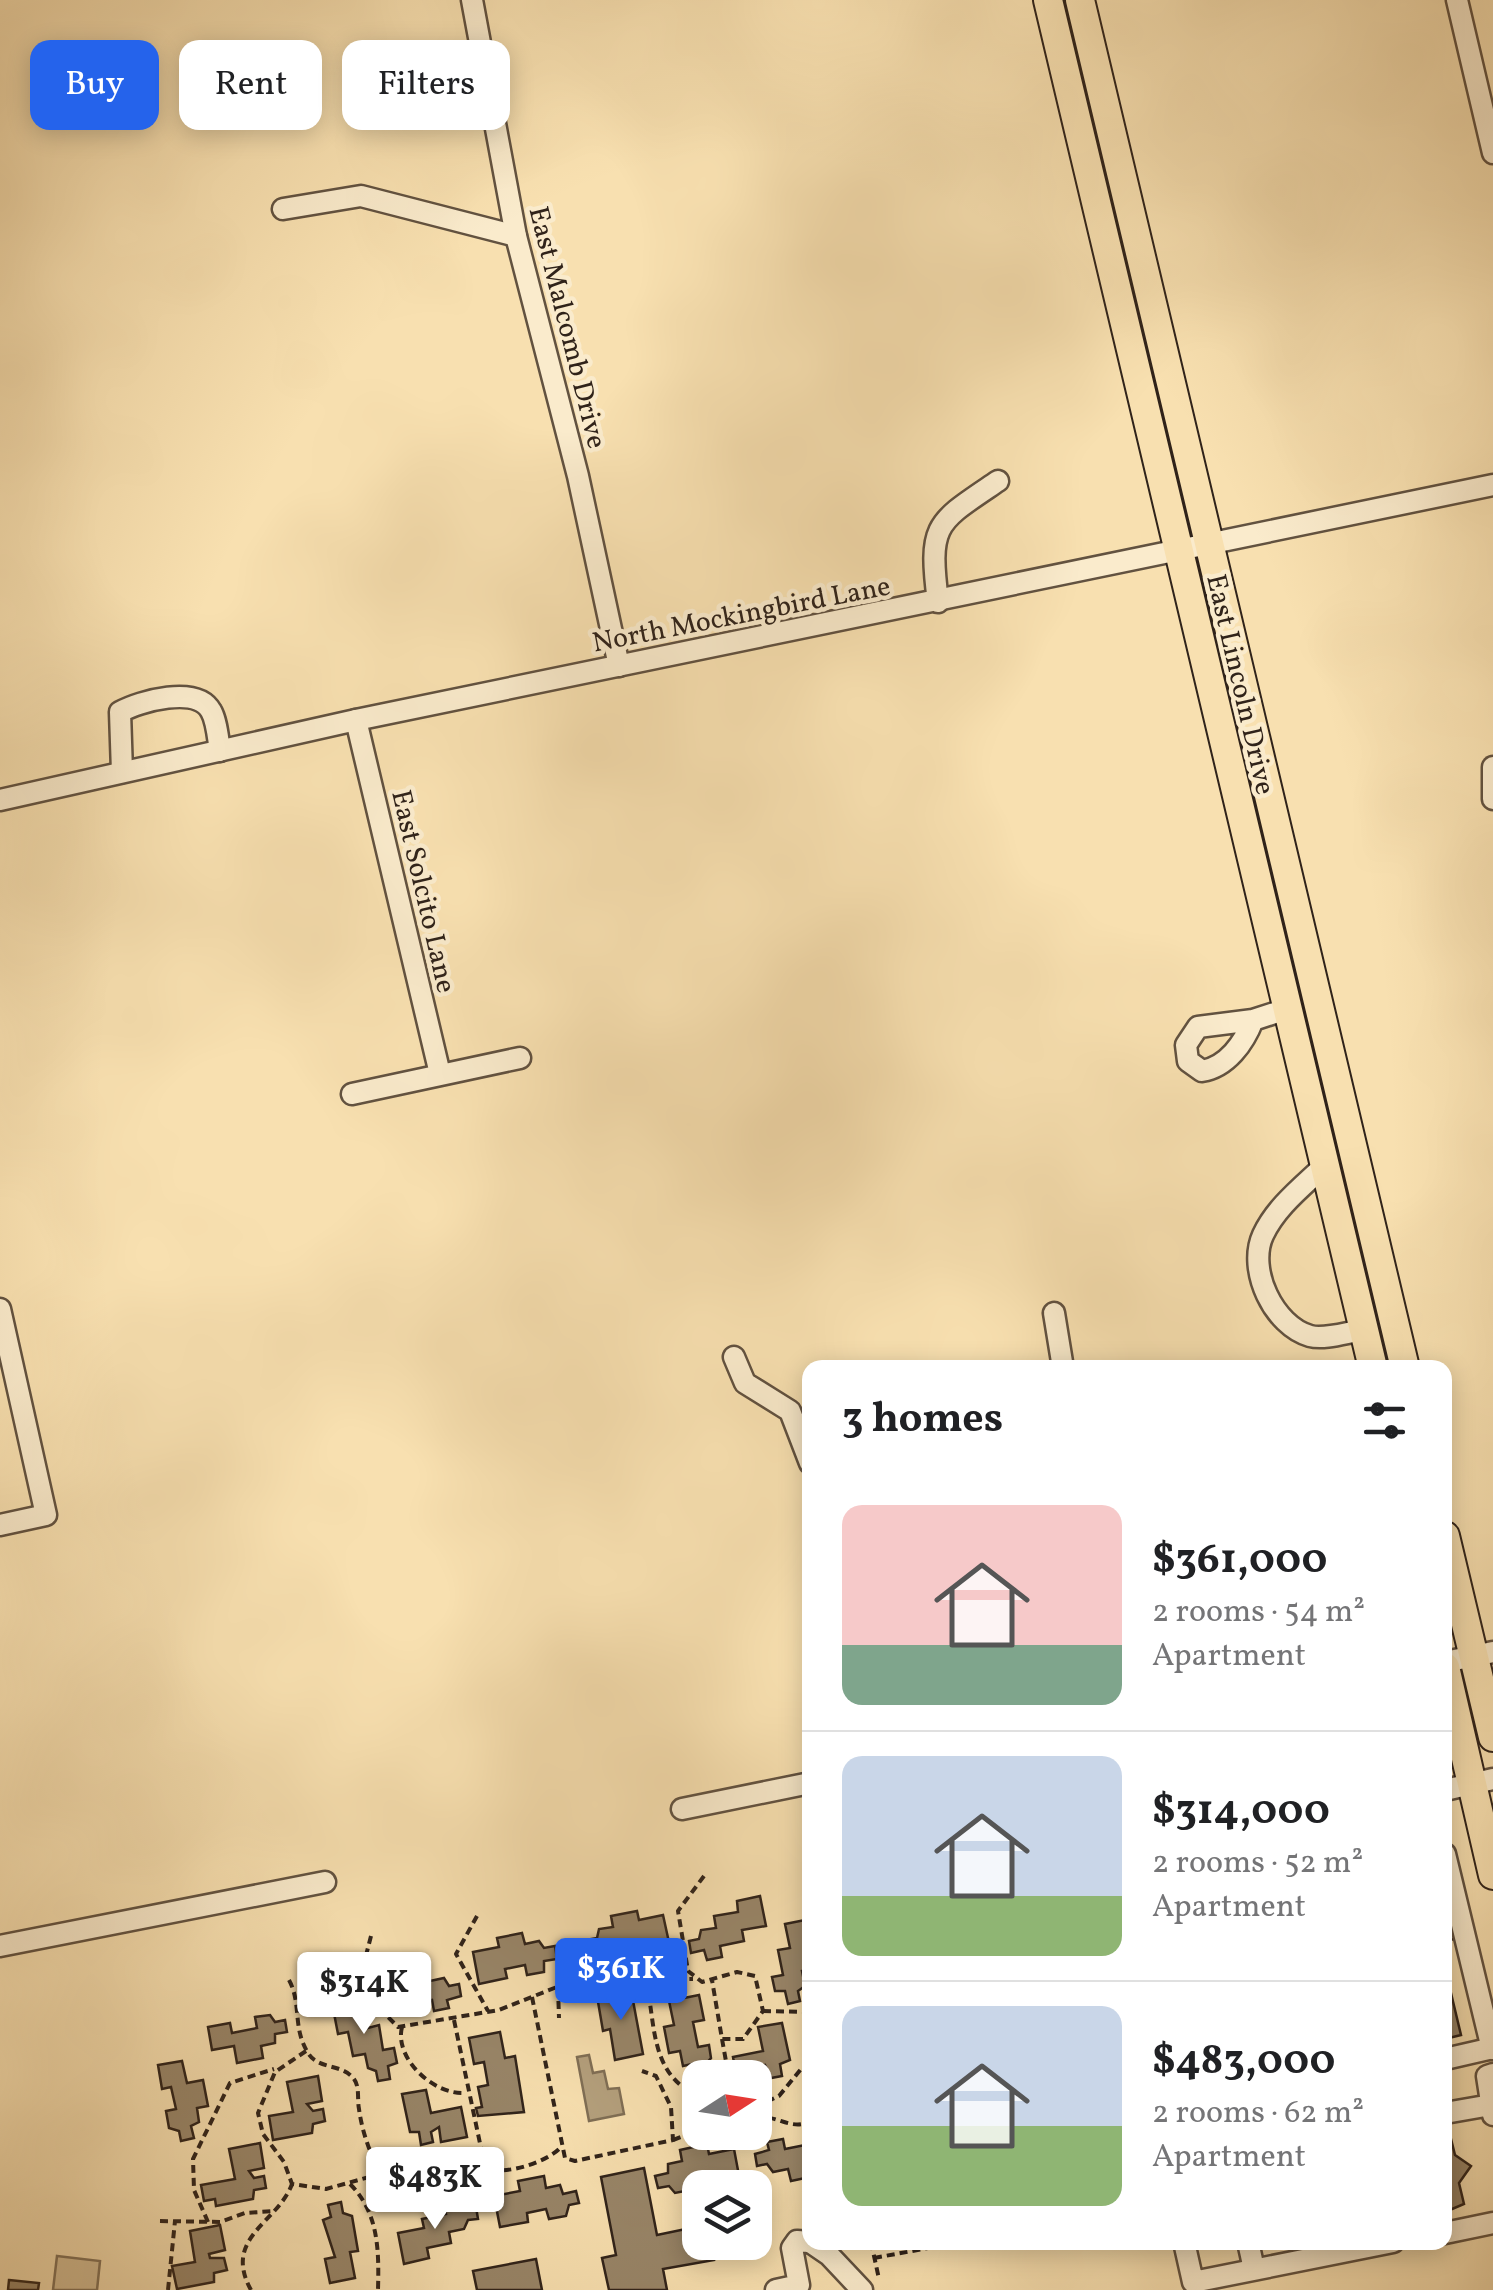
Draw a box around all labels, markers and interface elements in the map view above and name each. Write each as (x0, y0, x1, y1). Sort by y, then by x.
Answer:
chip: Buy (30, 40, 159, 130)
chip: Rent (179, 40, 322, 130)
chip: Filters (342, 40, 510, 130)
street label: East Malcomb Drive (518, 203, 616, 453)
street label: North Mockingbird Lane (589, 567, 894, 663)
street label: East Lincoln Drive (1195, 570, 1284, 799)
street label: East Solcito Lane (380, 786, 465, 997)
text: 3 homes (842, 1391, 1003, 1450)
icon: filters (1357, 1393, 1412, 1448)
text: $361,000 (1152, 1532, 1327, 1591)
icon: home (922, 1545, 1042, 1665)
text: 2 rooms · 54 m² (1152, 1591, 1365, 1635)
text: Apartment (1152, 1635, 1306, 1679)
text: $314,000 (1152, 1783, 1330, 1842)
icon: home (922, 1796, 1042, 1916)
text: 2 rooms · 52 m² (1152, 1842, 1363, 1886)
text: Apartment (1152, 1886, 1306, 1930)
pin: $361K (551, 1938, 691, 2023)
text: $361K (577, 1948, 665, 1992)
pin: $314K (294, 1952, 434, 2037)
text: $314K (319, 1962, 409, 2006)
text: $483,000 (1152, 2033, 1335, 2092)
icon: home (922, 2046, 1042, 2166)
north arrow (682, 2060, 772, 2150)
map controls (682, 2060, 772, 2260)
text: 2 rooms · 62 m² (1152, 2092, 1364, 2136)
text: Apartment (1152, 2136, 1306, 2180)
pin: $483K (365, 2147, 505, 2232)
text: $483K (388, 2157, 482, 2201)
button: layers (682, 2170, 772, 2260)

